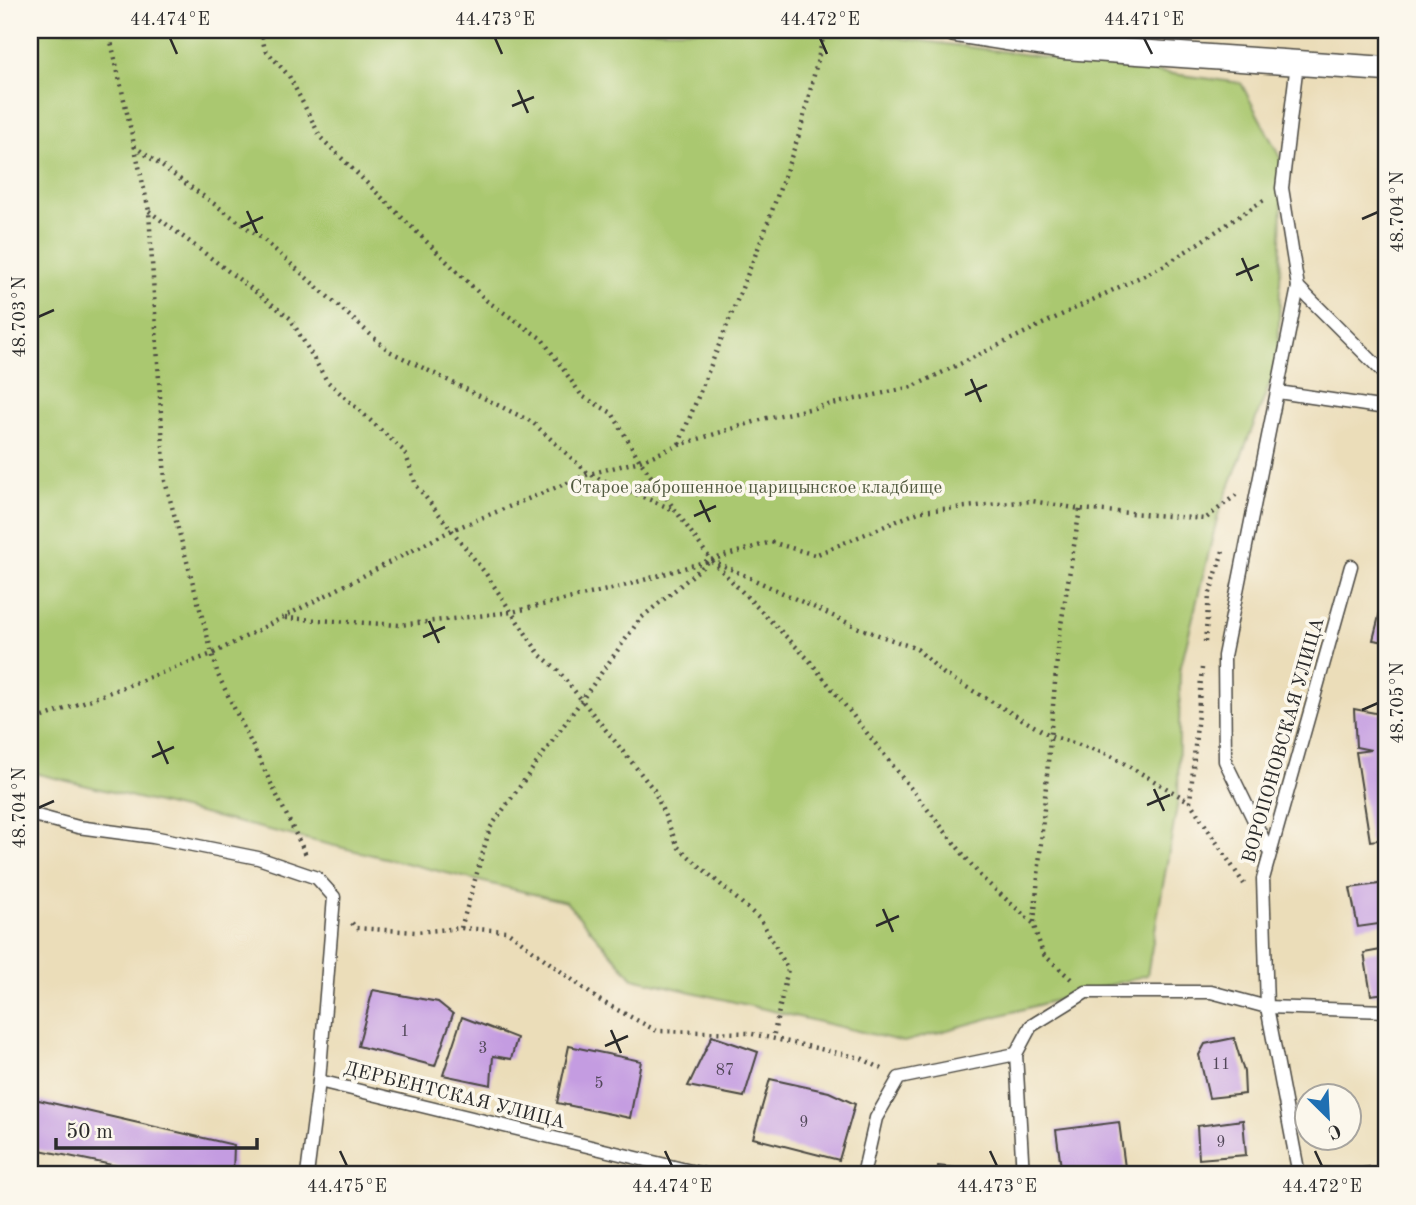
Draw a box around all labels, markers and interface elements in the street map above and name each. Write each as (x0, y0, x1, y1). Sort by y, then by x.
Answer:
text: 44.474°E (130, 11, 210, 29)
text: 44.473°E (455, 11, 535, 29)
text: 44.472°E (780, 11, 860, 29)
text: 44.471°E (1104, 11, 1184, 29)
text: 48.704°N (1389, 171, 1407, 253)
text: 48.703°N (11, 276, 29, 358)
park label: Старое заброшенное царицынское кладбище (570, 479, 942, 498)
street label: ВОРОПОНОВСКАЯ УЛИЦА (1240, 615, 1329, 866)
text: 48.705°N (1389, 662, 1407, 744)
text: 48.704°N (11, 767, 29, 849)
house number: 1 (400, 1024, 410, 1040)
house number: 3 (478, 1041, 488, 1057)
house number: 11 (1212, 1057, 1230, 1073)
street label: ДЕРБЕНТСКАЯ УЛИЦА (342, 1060, 567, 1133)
house number: 87 (716, 1063, 734, 1079)
house number: 5 (594, 1076, 604, 1092)
north arrow (1294, 1082, 1364, 1152)
scale bar (56, 1107, 257, 1151)
house number: 9 (799, 1115, 809, 1131)
text: С (1324, 1119, 1343, 1141)
text: 50 m (66, 1122, 113, 1143)
house number: 9 (1216, 1135, 1226, 1151)
text: 44.475°E (307, 1178, 387, 1196)
text: 44.474°E (632, 1178, 712, 1196)
text: 44.473°E (957, 1178, 1037, 1196)
text: 44.472°E (1282, 1178, 1362, 1196)

